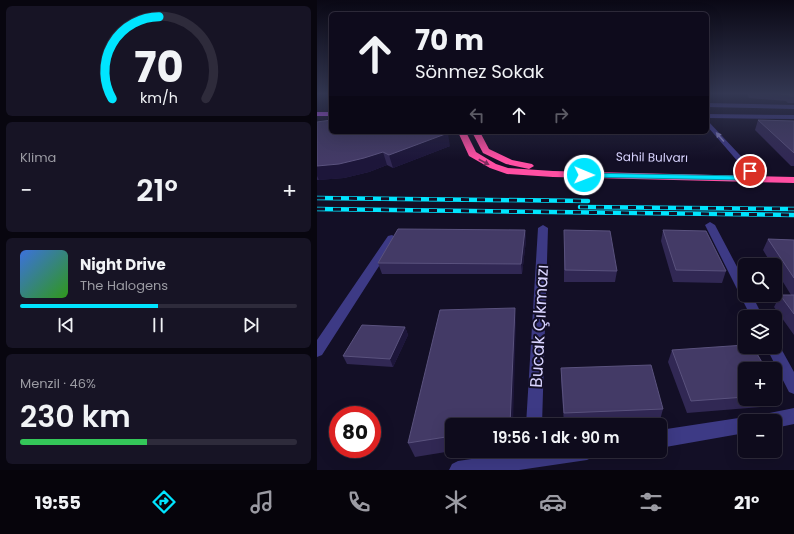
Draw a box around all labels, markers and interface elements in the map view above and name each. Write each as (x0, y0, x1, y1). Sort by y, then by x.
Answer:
text: 70 m (415, 21, 484, 60)
icon: ahead (349, 28, 401, 80)
text: 70 (134, 38, 183, 97)
text: Sönmez Sokak (415, 59, 544, 84)
text: km/h (139, 88, 178, 108)
icon: left (466, 104, 488, 126)
icon: ahead (508, 104, 530, 126)
icon: right (550, 104, 572, 126)
one-way arrow (715, 132, 725, 142)
text: Klima (20, 148, 56, 167)
street label: Sahil Bulvarı (616, 148, 688, 166)
position arrow (563, 154, 605, 196)
pin (733, 154, 767, 188)
one-way arrow (478, 159, 490, 165)
icon: arrive (739, 160, 761, 182)
text: 21° (136, 169, 178, 212)
text: − (20, 175, 32, 206)
text: + (282, 175, 297, 206)
text: Night Drive (80, 254, 166, 275)
map controls (738, 258, 782, 458)
button: search (738, 258, 782, 302)
street label: Bucak Çıkmazı (524, 264, 554, 388)
text: The Halogens (80, 276, 168, 295)
button: layers (738, 310, 782, 354)
icon: previous (55, 314, 77, 336)
icon: pause (147, 314, 169, 336)
icon: next (240, 314, 262, 336)
button: + (738, 362, 782, 406)
text: Menzil · 46% (20, 374, 96, 393)
text: 230 km (20, 395, 131, 438)
speed limit sign: 80 (329, 406, 381, 458)
button: − (738, 414, 782, 458)
text: 19:56 · 1 dk · 90 m (493, 427, 619, 448)
icon: directions (150, 488, 178, 516)
icon: music (248, 488, 276, 516)
icon: phone (345, 488, 373, 516)
icon: climate (442, 488, 470, 516)
icon: car (539, 488, 567, 516)
icon: filters (637, 488, 665, 516)
text: 19:55 (35, 490, 81, 515)
text: 21° (734, 490, 759, 515)

